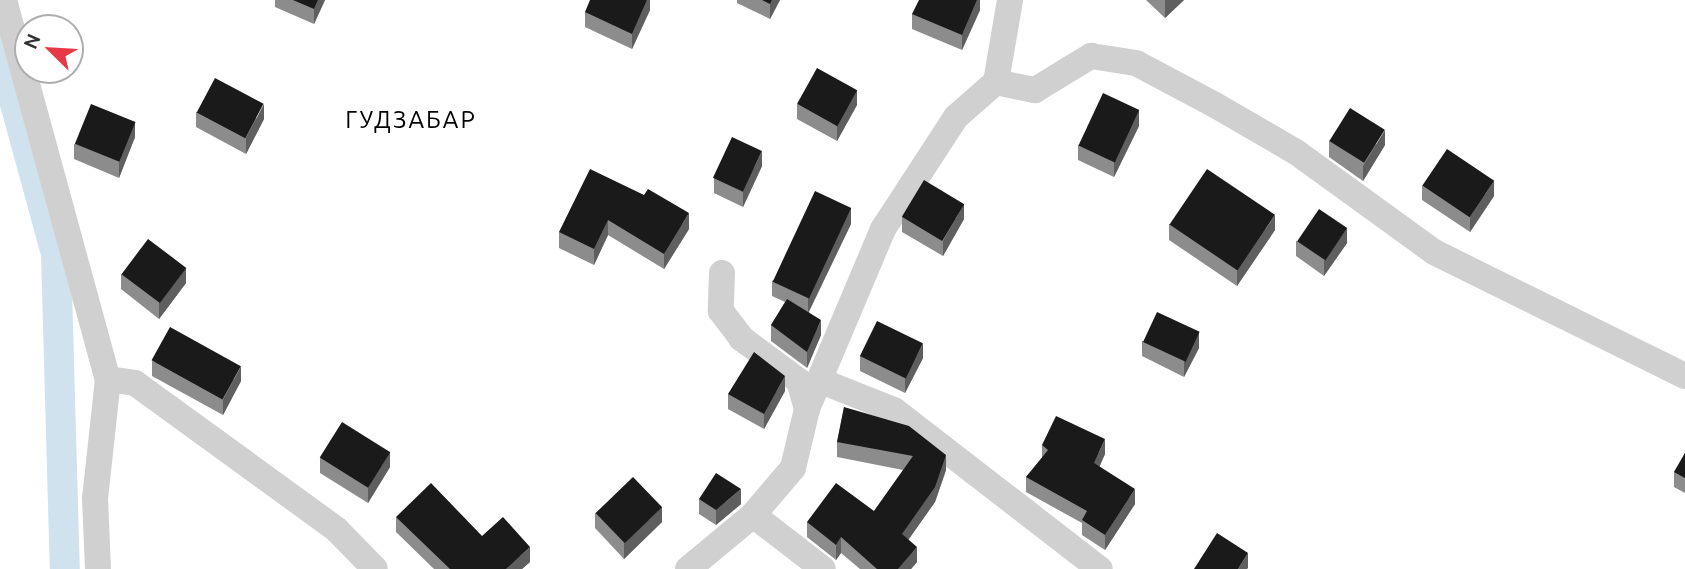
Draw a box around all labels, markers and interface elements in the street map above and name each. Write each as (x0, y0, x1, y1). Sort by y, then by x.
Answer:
north arrow (14, 14, 84, 84)
text: N (19, 30, 45, 52)
district label: ГУДЗАБАР (346, 106, 476, 134)

